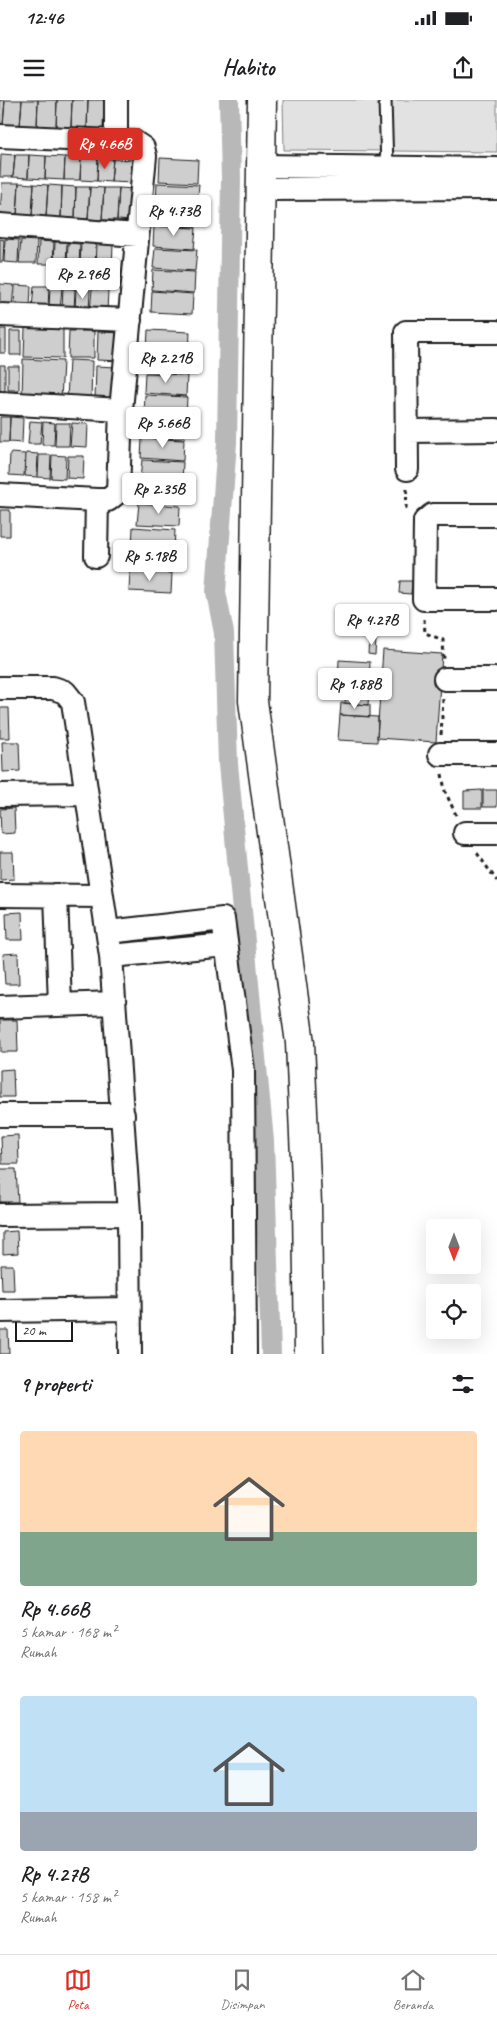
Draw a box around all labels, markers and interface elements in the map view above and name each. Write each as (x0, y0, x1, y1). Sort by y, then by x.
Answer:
text: 12:46 (25, 6, 63, 30)
icon: menu (20, 54, 48, 82)
text: Habito (223, 54, 274, 82)
icon: share (449, 54, 477, 82)
pin: Rp 4.66B (53, 128, 157, 170)
text: Rp 4.66B (79, 134, 131, 154)
pin: Rp 4.73B (122, 194, 226, 237)
text: Rp 4.73B (148, 201, 200, 221)
pin: Rp 2.96B (31, 258, 135, 300)
text: Rp 2.96B (57, 264, 109, 284)
pin: Rp 2.21B (114, 342, 218, 384)
text: Rp 2.21B (140, 348, 192, 368)
pin: Rp 5.66B (111, 406, 215, 449)
text: Rp 5.66B (137, 413, 189, 433)
pin: Rp 2.35B (107, 472, 211, 515)
text: Rp 2.35B (133, 479, 185, 499)
pin: Rp 5.18B (98, 540, 202, 582)
text: Rp 5.18B (124, 546, 176, 566)
pin: Rp 4.27B (320, 604, 424, 646)
text: Rp 4.27B (346, 610, 398, 630)
pin: Rp 1.88B (303, 668, 407, 710)
text: Rp 1.88B (329, 674, 381, 694)
north arrow (426, 1219, 481, 1274)
map controls (426, 1219, 481, 1339)
button: locate (426, 1284, 481, 1339)
scale bar (15, 1319, 72, 1342)
text: 20 m (22, 1322, 46, 1339)
icon: filters (449, 1370, 477, 1398)
text: 9 properti (20, 1371, 91, 1397)
icon: home (204, 1464, 294, 1554)
text: Rp 4.66B (20, 1596, 89, 1622)
text: 5 kamar · 168 m² (20, 1622, 116, 1642)
text: Rumah (20, 1642, 57, 1662)
icon: home (204, 1729, 294, 1819)
text: Rp 4.27B (20, 1861, 88, 1887)
text: 5 kamar · 158 m² (20, 1887, 116, 1907)
text: Rumah (20, 1907, 57, 1927)
tab: Peta (64, 1966, 92, 2013)
tab: Disimpan (220, 1966, 265, 2013)
tab: Beranda (393, 1966, 433, 2013)

